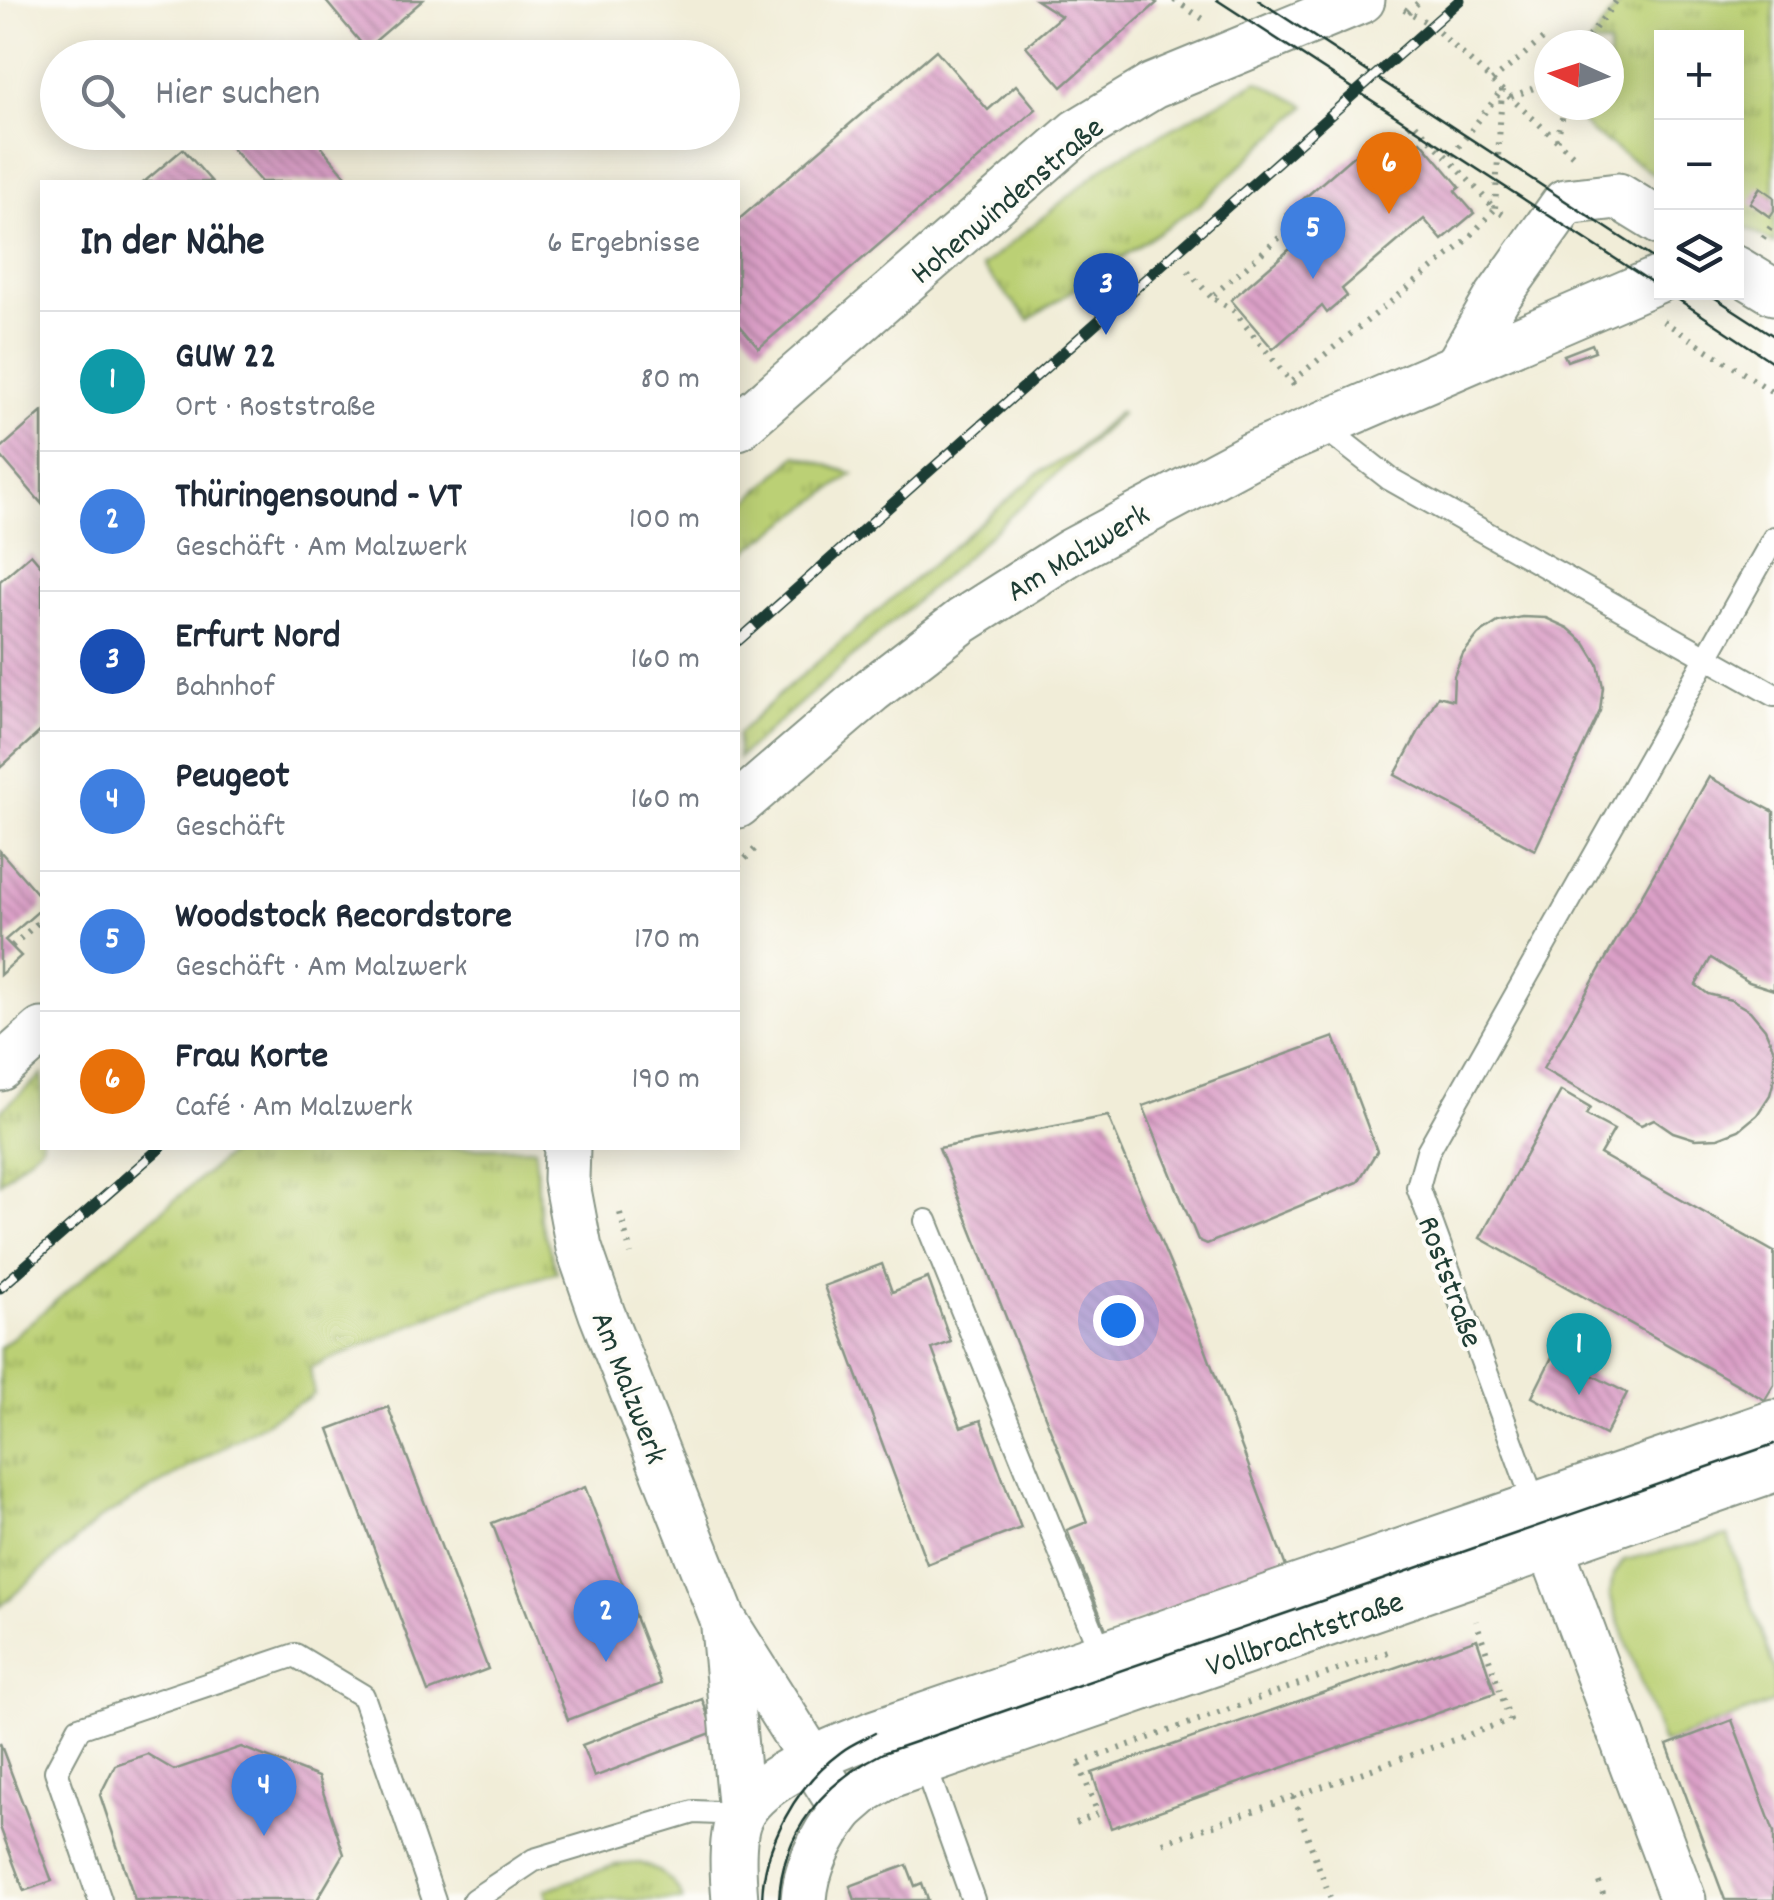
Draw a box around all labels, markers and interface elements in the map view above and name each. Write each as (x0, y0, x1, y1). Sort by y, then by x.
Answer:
north arrow (1534, 30, 1624, 120)
map controls (1654, 30, 1744, 300)
button: + (1654, 30, 1744, 120)
search box (40, 40, 740, 150)
icon: search (75, 68, 130, 123)
text: Hier suchen (155, 68, 320, 123)
street label: Hohenwindenstraße (902, 108, 1116, 298)
button: − (1654, 120, 1744, 210)
pin: 6 (1356, 132, 1422, 214)
pin: 5 (1280, 196, 1346, 279)
button: layers (1654, 210, 1744, 300)
text: In der Nähe (80, 215, 265, 275)
text: 6 Ergebnisse (547, 222, 700, 268)
pin: 3 (1074, 252, 1138, 335)
text: GUW 22 (175, 331, 276, 386)
text: 1 (109, 358, 116, 404)
text: 80 m (640, 358, 700, 404)
text: Ort · Roststraße (175, 386, 376, 432)
text: Thüringensound - VT (175, 471, 462, 526)
street label: Am Malzwerk (999, 494, 1160, 616)
text: 2 (106, 498, 119, 544)
text: 100 m (629, 498, 700, 544)
text: Geschäft · Am Malzwerk (175, 526, 467, 572)
text: Erfurt Nord (175, 611, 341, 666)
text: 3 (105, 638, 120, 684)
text: 160 m (631, 638, 700, 684)
text: Bahnhof (175, 666, 275, 712)
text: Peugeot (175, 751, 290, 806)
text: 4 (106, 778, 119, 824)
text: 160 m (631, 778, 700, 824)
text: Geschäft (175, 806, 285, 852)
text: Woodstock Recordstore (175, 891, 512, 946)
text: 5 (105, 918, 120, 964)
text: 170 m (634, 918, 700, 964)
text: Geschäft · Am Malzwerk (175, 946, 467, 992)
text: Frau Korte (175, 1031, 328, 1086)
text: 6 (105, 1058, 120, 1104)
text: 190 m (632, 1058, 700, 1104)
text: Café · Am Malzwerk (175, 1086, 413, 1132)
street label: Roststraße (1402, 1211, 1492, 1355)
your location (1093, 1295, 1144, 1346)
street label: Am Malzwerk (576, 1306, 676, 1472)
pin: 1 (1546, 1312, 1612, 1395)
pin: 2 (574, 1580, 638, 1662)
street label: Vollbrachtstraße (1201, 1581, 1411, 1692)
pin: 4 (232, 1754, 296, 1836)

